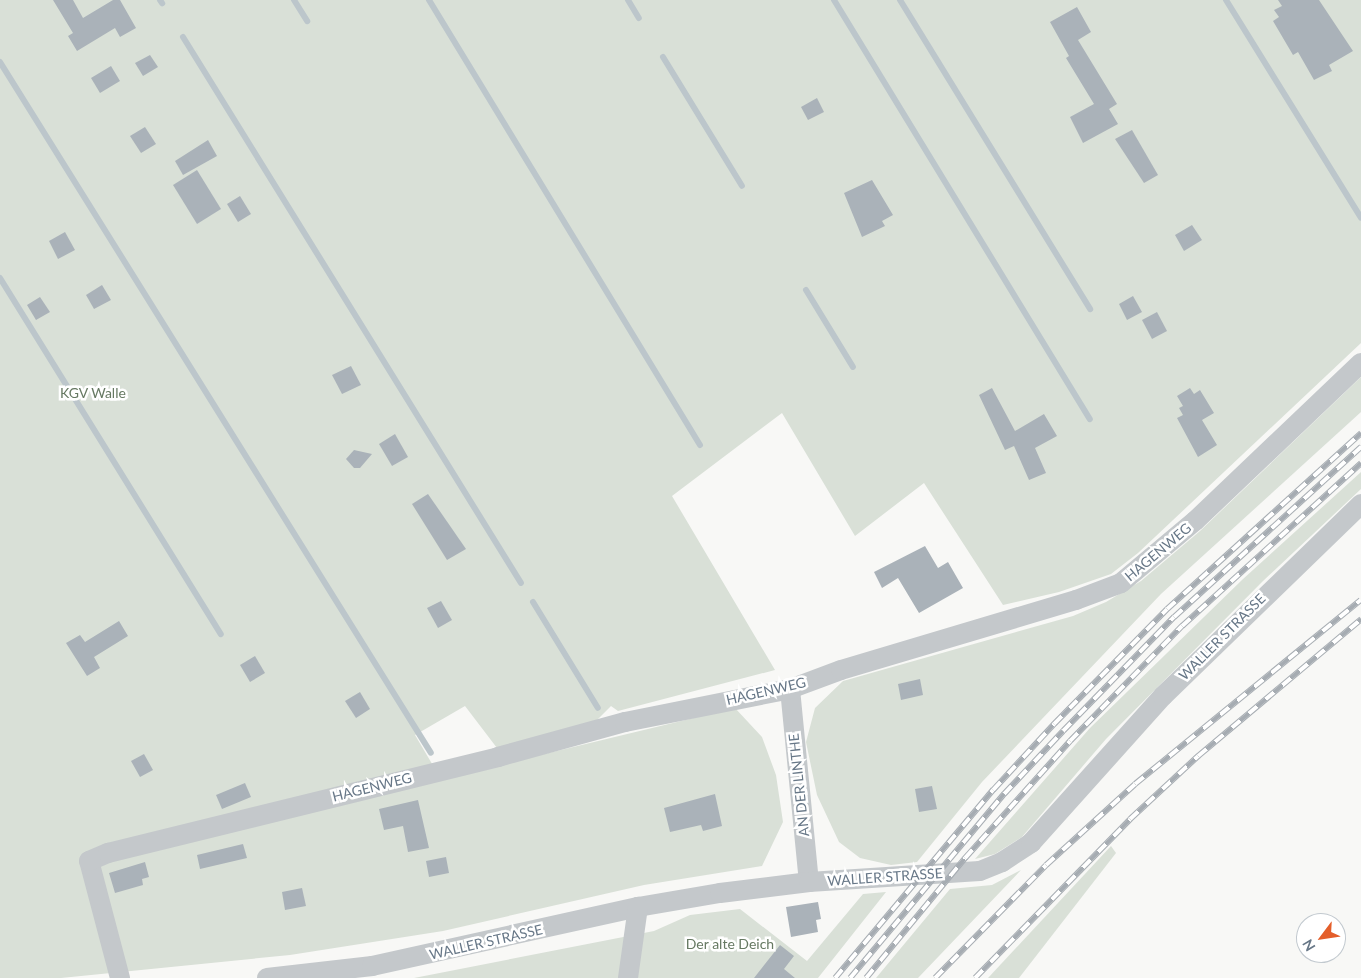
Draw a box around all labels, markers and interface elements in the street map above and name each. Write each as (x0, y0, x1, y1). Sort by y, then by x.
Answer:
park label: KGV Walle (60, 385, 126, 401)
street label: HAGENWEG (1121, 519, 1195, 585)
street label: WALLER STRASSE (1175, 590, 1269, 684)
street label: HAGENWEG (724, 674, 808, 708)
street label: AN DER LINTHE (785, 733, 813, 837)
street label: HAGENWEG (330, 769, 414, 805)
street label: WALLER STRASSE (827, 865, 943, 889)
north arrow (1296, 913, 1346, 963)
street label: WALLER STRASSE (428, 921, 544, 963)
park label: Der alte Deich (686, 936, 774, 952)
text: N (1299, 936, 1319, 954)

